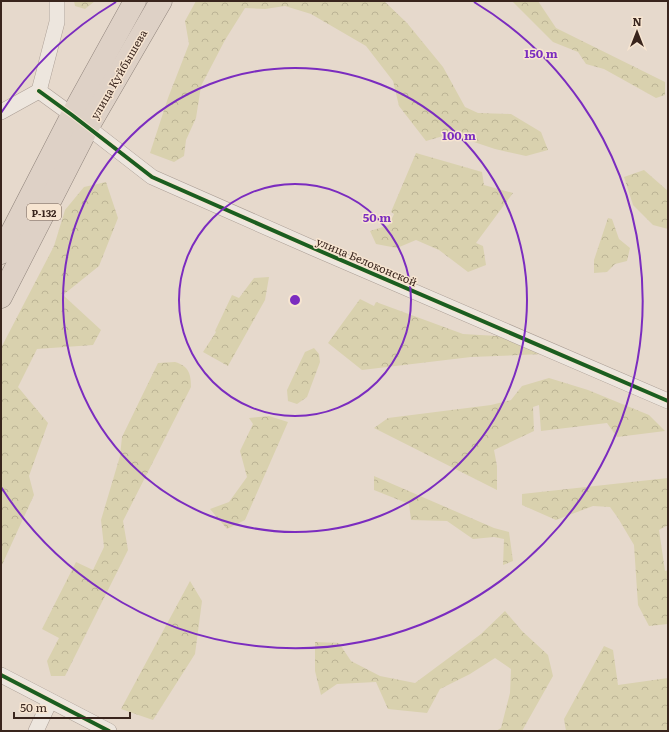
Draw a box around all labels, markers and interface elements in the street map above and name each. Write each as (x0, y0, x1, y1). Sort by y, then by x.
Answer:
north arrow (617, 12, 657, 52)
text: N (632, 13, 642, 29)
street label: улица Куйбышева (86, 26, 150, 122)
text: 150 m (524, 44, 558, 62)
text: 100 m (442, 126, 476, 144)
road number: Р-132 (27, 204, 61, 220)
text: 50 m (363, 208, 391, 226)
street label: улица Белоконской (314, 232, 420, 290)
centre of rings (288, 293, 302, 307)
scale bar (14, 694, 130, 720)
text: 50 m (20, 698, 47, 716)

